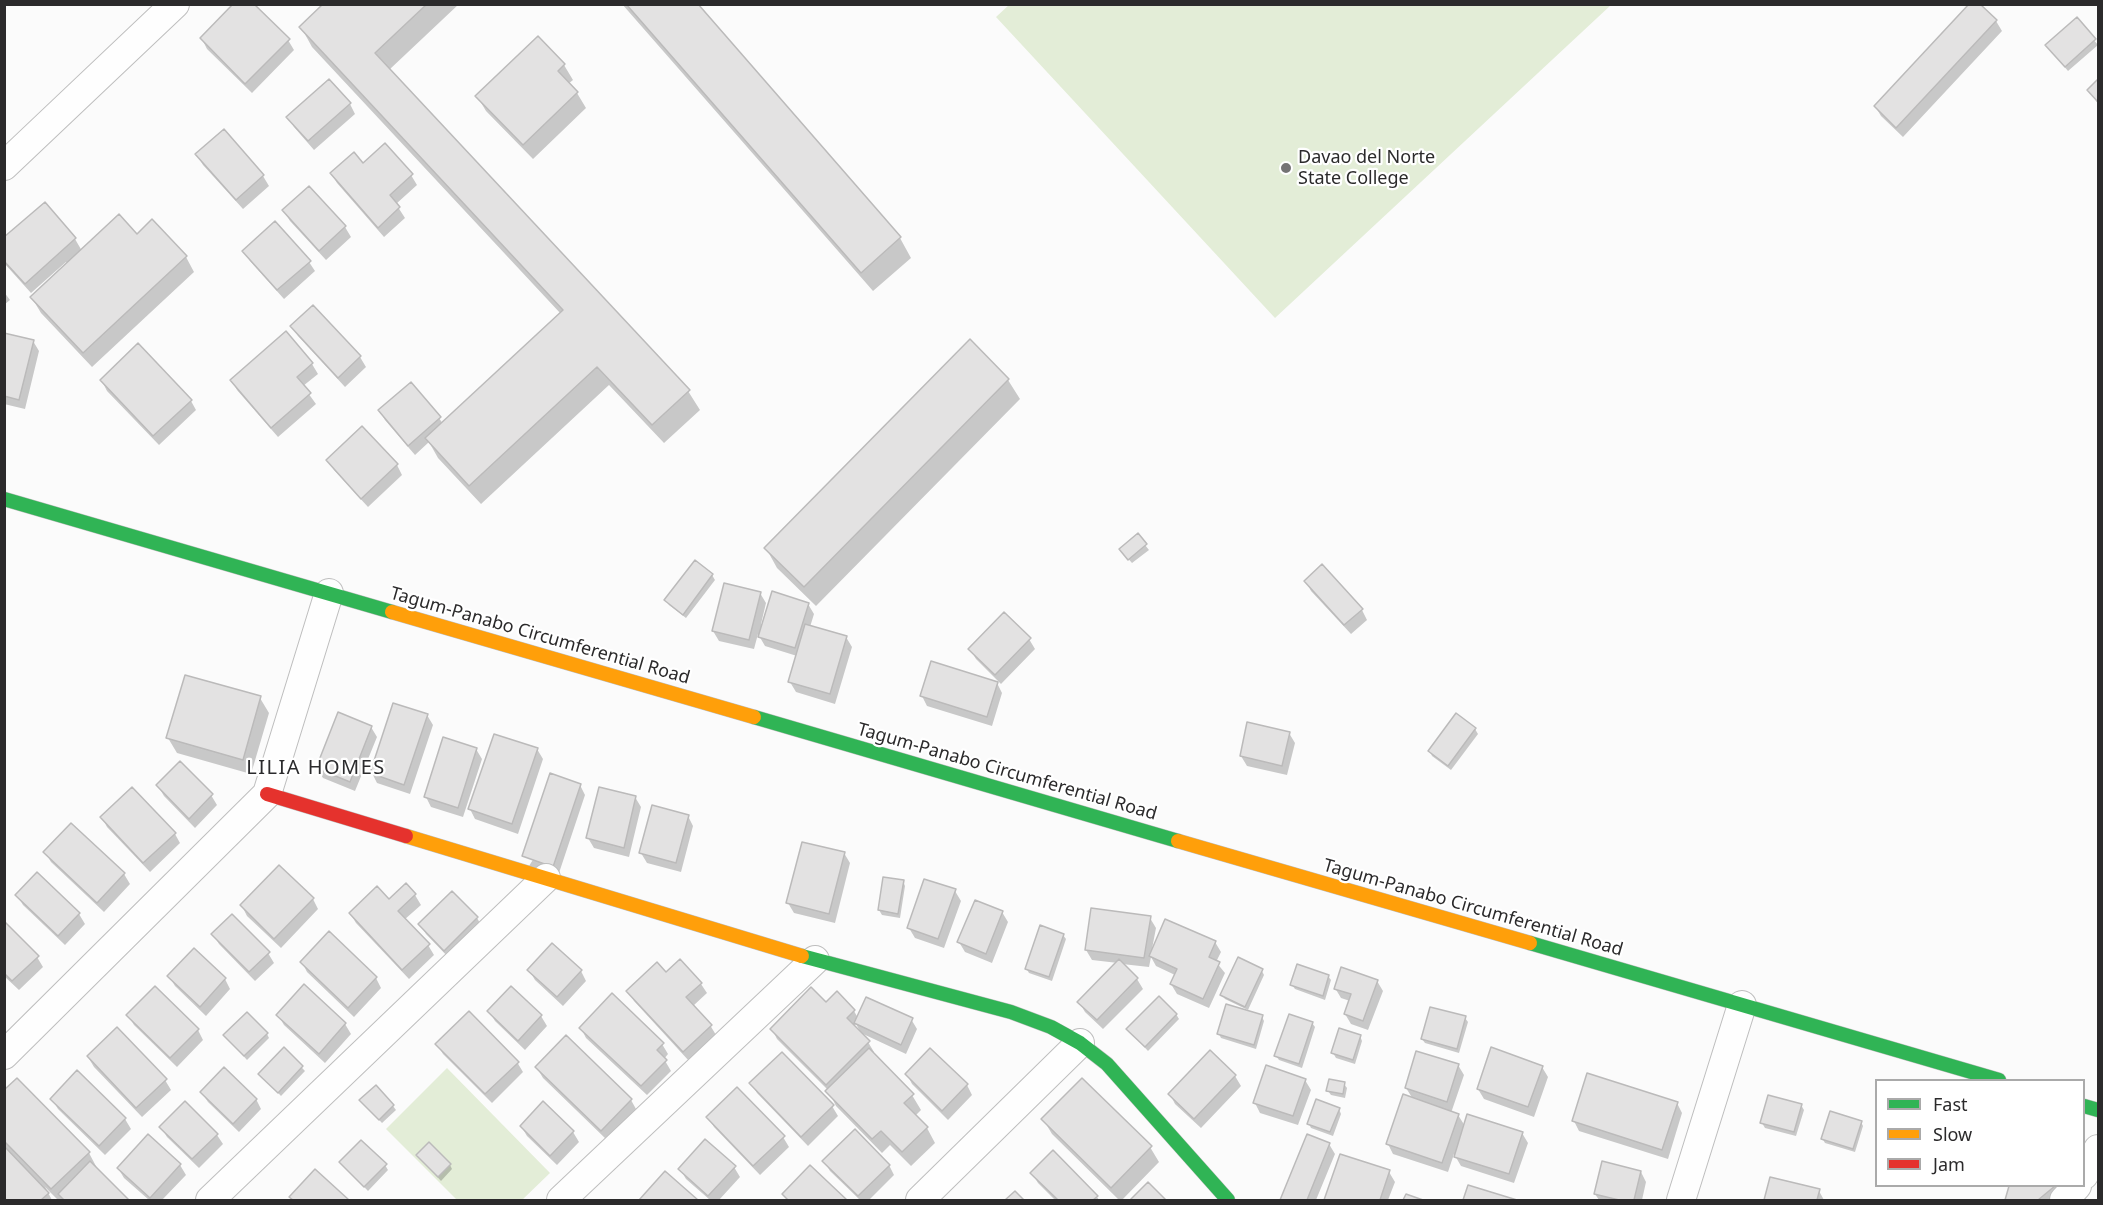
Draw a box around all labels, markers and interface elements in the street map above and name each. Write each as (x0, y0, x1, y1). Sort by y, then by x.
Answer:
place label: Davao del Norte State College (1298, 147, 1435, 190)
marker: Davao del Norte State College (1279, 161, 1293, 175)
street label: Tagum-Panabo Circumferential Road (388, 583, 692, 689)
street label: Tagum-Panabo Circumferential Road (855, 719, 1159, 825)
district label: LILIA HOMES (246, 756, 386, 780)
street label: Tagum-Panabo Circumferential Road (1321, 855, 1625, 961)
legend (1875, 1079, 2085, 1187)
text: Fast (1933, 1092, 1968, 1116)
text: Slow (1933, 1122, 1972, 1146)
text: Jam (1933, 1152, 1965, 1176)

